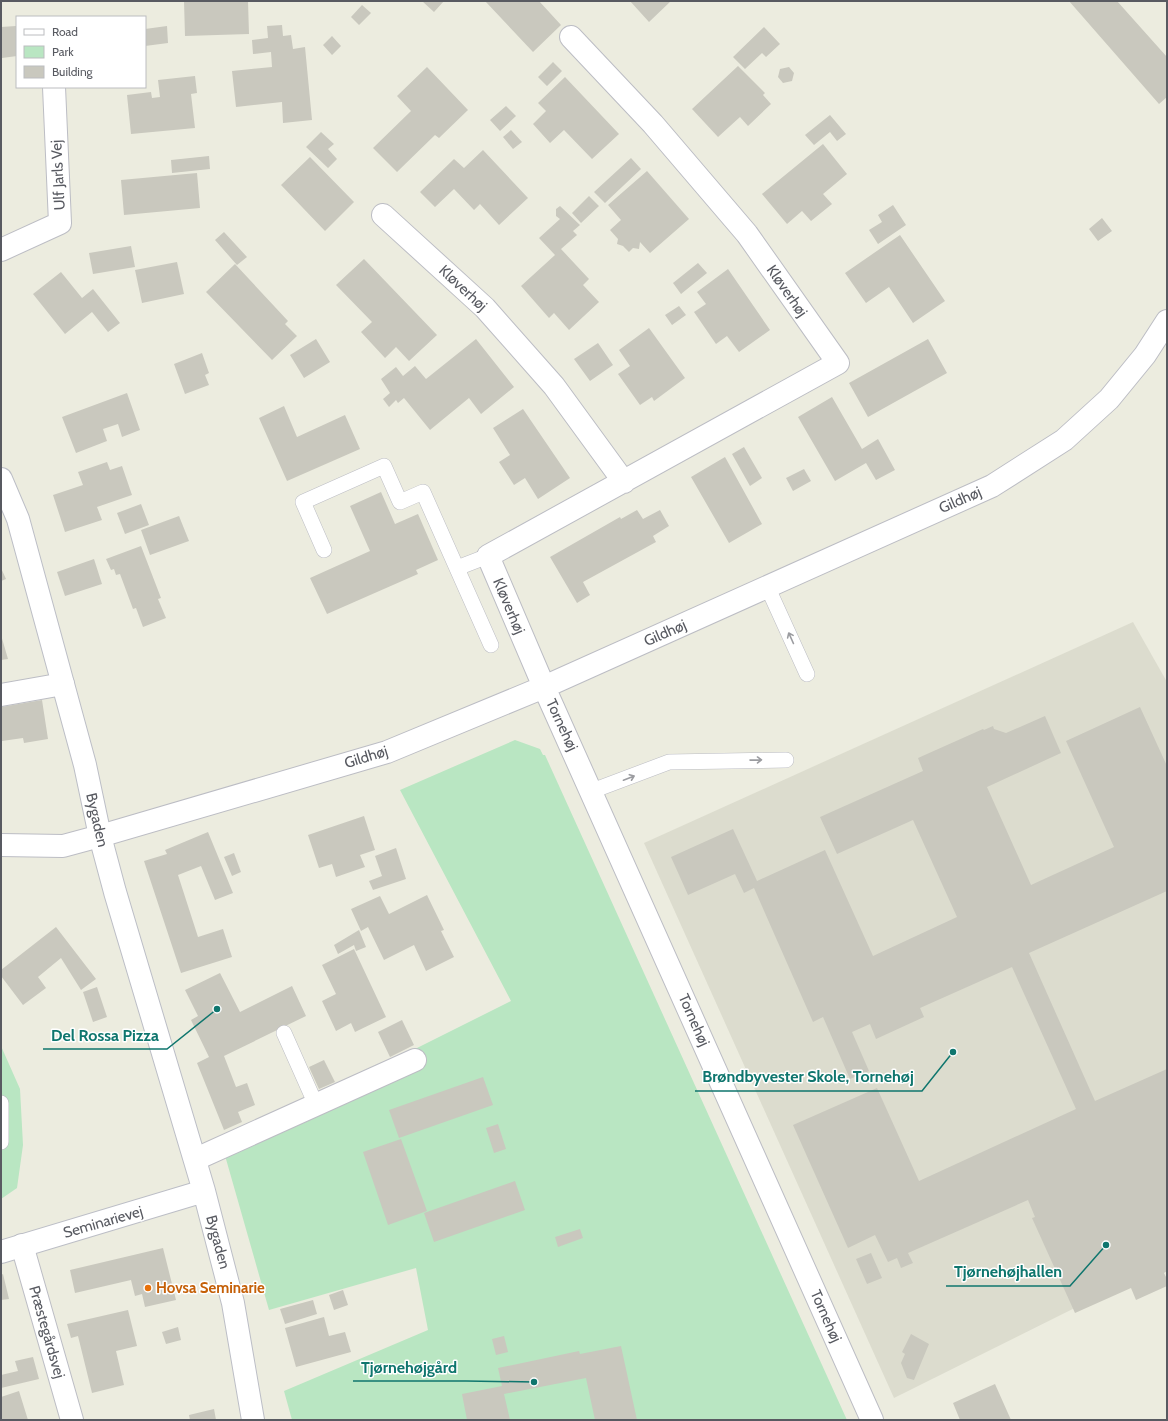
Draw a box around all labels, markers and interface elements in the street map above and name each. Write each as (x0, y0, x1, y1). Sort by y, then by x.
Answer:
legend (16, 16, 146, 88)
text: Road (52, 24, 78, 39)
text: Park (52, 44, 74, 59)
text: Building (52, 64, 94, 79)
street label: Ulf Jarls Vej (47, 139, 69, 211)
street label: Kløverhøj (435, 261, 491, 315)
street label: Kløverhøj (763, 262, 811, 320)
street label: Gildhøj (936, 483, 984, 517)
street label: Kløverhøj (489, 575, 529, 637)
street label: Gildhøj (641, 616, 689, 650)
one-way arrow (787, 633, 794, 645)
street label: Tornehøj (542, 696, 582, 754)
street label: Gildhøj (342, 742, 390, 772)
one-way arrow (749, 756, 762, 764)
one-way arrow (622, 773, 634, 781)
street label: Bygaden (82, 791, 112, 849)
street label: Tornehøj (675, 991, 713, 1049)
callout: Del Rossa Pizza (43, 1021, 167, 1049)
text: Del Rossa Pizza (51, 1026, 159, 1045)
callout: Brøndbyvester Skole, Tornehøj (695, 1063, 922, 1091)
text: Brøndbyvester Skole, Tornehøj (702, 1067, 914, 1086)
street label: Seminarievej (61, 1202, 145, 1242)
street label: Bygaden (202, 1213, 234, 1271)
callout: Tjørnehøjhallen (946, 1258, 1070, 1286)
text: Tjørnehøjhallen (954, 1262, 1062, 1281)
place label: Hovsa Seminarie (156, 1279, 265, 1297)
marker: Hovsa Seminarie (143, 1283, 153, 1293)
street label: Præstegårdsvej (25, 1284, 69, 1380)
street label: Tornehøj (807, 1287, 845, 1345)
callout: Tjørnehøjgård (353, 1353, 466, 1381)
text: Tjørnehøjgård (361, 1358, 457, 1377)

